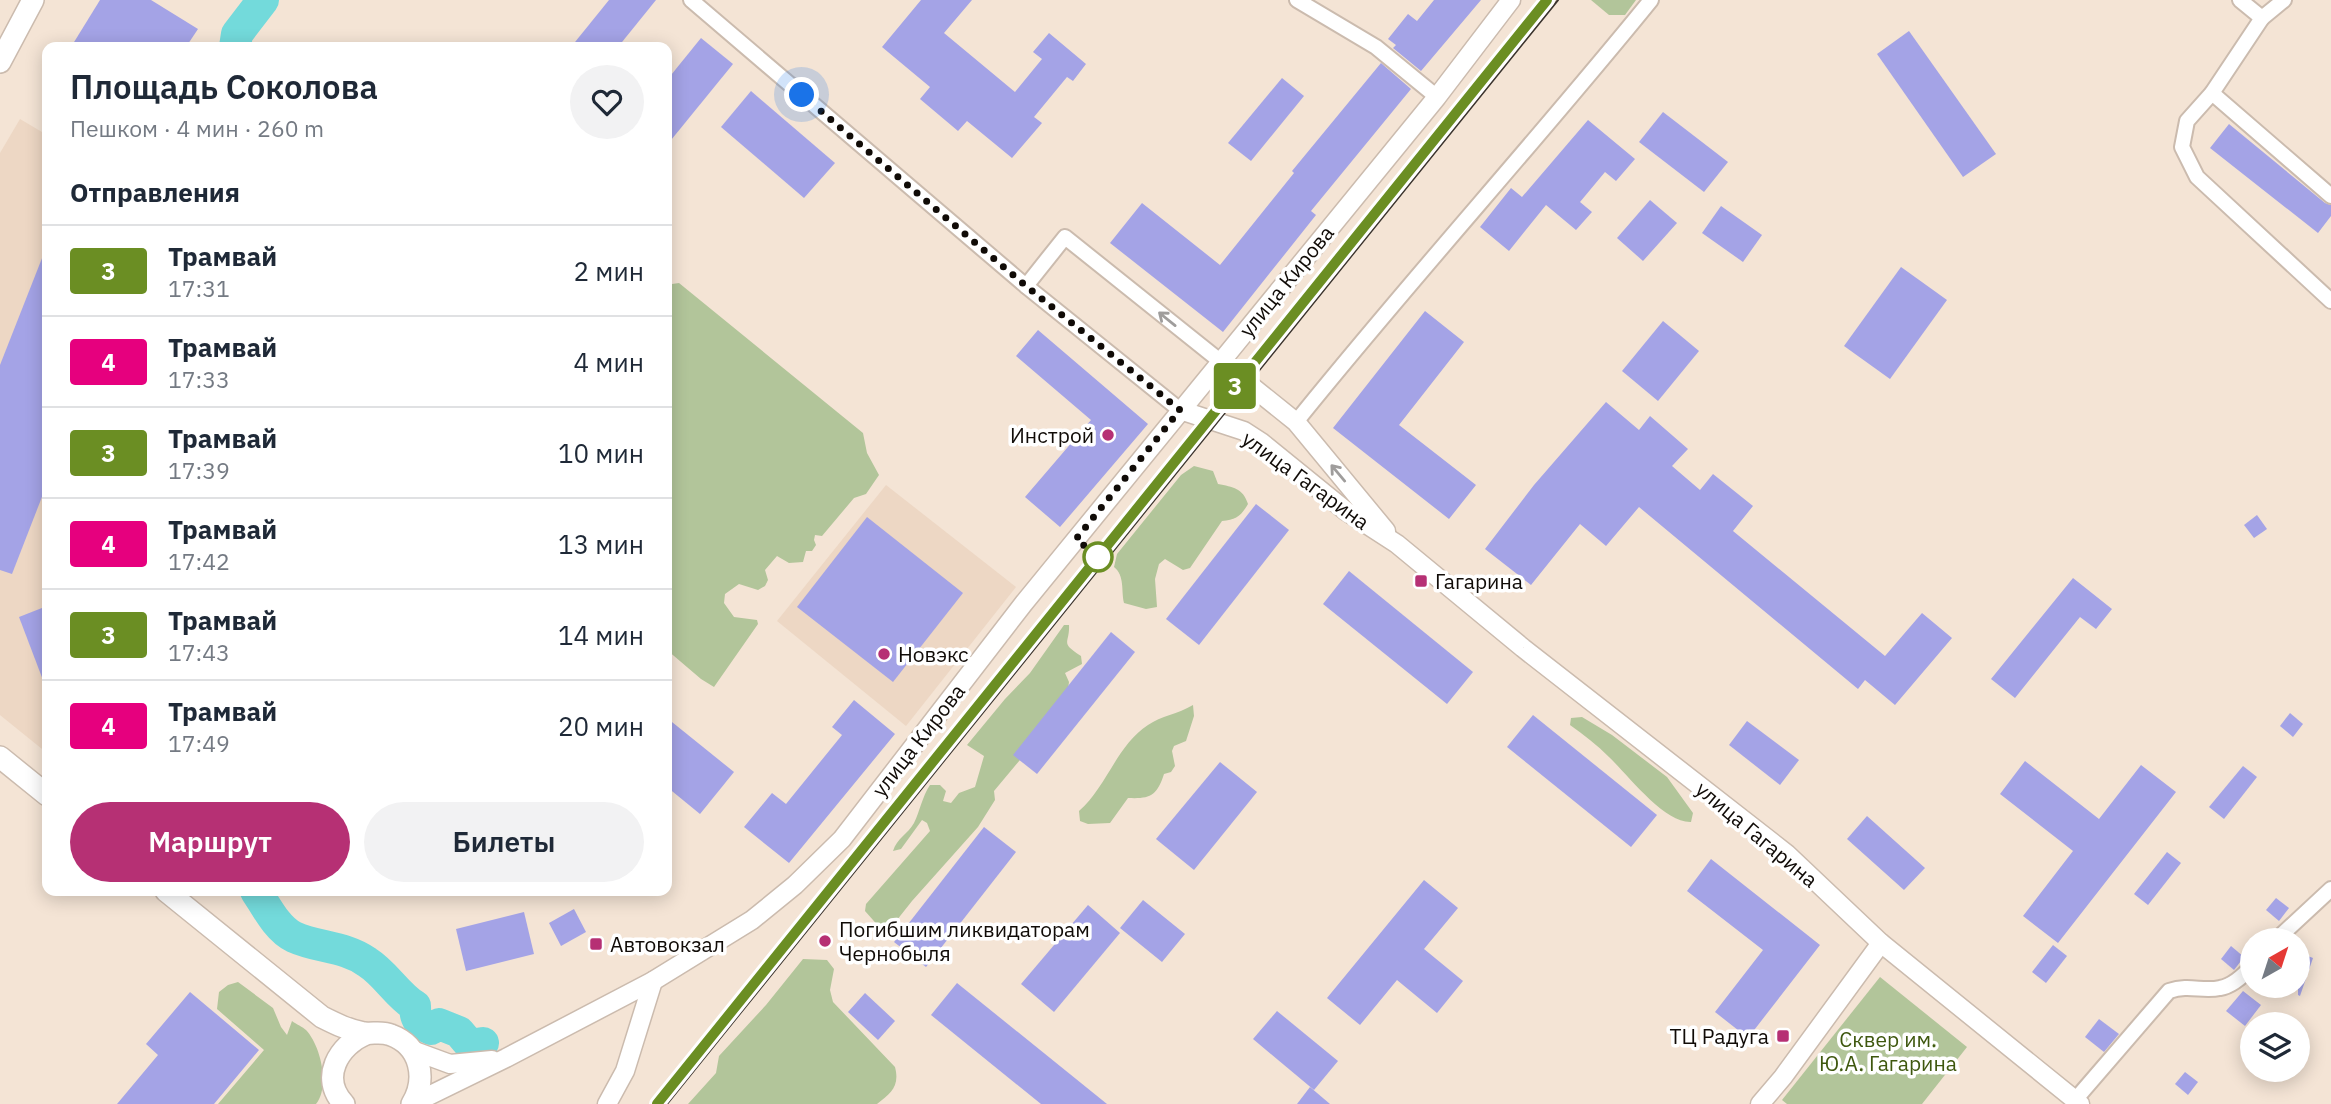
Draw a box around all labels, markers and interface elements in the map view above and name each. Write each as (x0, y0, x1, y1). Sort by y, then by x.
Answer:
text: Площадь Соколова (70, 65, 378, 108)
button: heart (570, 65, 644, 139)
your location (784, 77, 819, 112)
text: Пешком · 4 мин · 260 m (70, 113, 324, 143)
text: Отправления (70, 175, 240, 209)
street label: улица Кирова (1232, 219, 1340, 343)
text: Трамвай (168, 239, 277, 273)
text: 2 мин (574, 254, 644, 288)
text: 3 (101, 255, 116, 287)
text: 17:31 (168, 273, 230, 303)
one-way arrow (1158, 311, 1177, 326)
text: Трамвай (168, 330, 277, 364)
text: 4 мин (574, 345, 644, 379)
text: 4 (101, 346, 116, 378)
line badge: 3 (1212, 363, 1258, 409)
text: 17:33 (168, 364, 230, 394)
text: 3 (1228, 370, 1242, 402)
text: Трамвай (168, 421, 277, 455)
place label: Инстрой (1010, 421, 1094, 449)
street label: улица Гагарина (1237, 424, 1375, 536)
marker: Инстрой (1100, 427, 1116, 443)
text: 10 мин (558, 436, 644, 470)
text: 3 (101, 437, 116, 469)
text: 17:39 (168, 455, 230, 485)
one-way arrow (1330, 464, 1346, 482)
text: Трамвай (168, 512, 277, 546)
text: 13 мин (558, 527, 644, 561)
text: 4 (101, 528, 116, 560)
unlabelled marker (1083, 542, 1113, 572)
text: 17:42 (168, 546, 230, 576)
place label: Гагарина (1435, 567, 1523, 595)
marker: Гагарина (1413, 573, 1429, 589)
text: Трамвай (168, 603, 277, 637)
text: 14 мин (558, 618, 644, 652)
text: 3 (101, 619, 116, 651)
text: 17:43 (168, 637, 230, 667)
place label: Новэкс (898, 640, 969, 668)
marker: Новэкс (876, 646, 892, 662)
street label: улица Кирова (865, 678, 971, 802)
text: Трамвай (168, 694, 277, 728)
text: 20 мин (558, 709, 644, 743)
text: 4 (101, 710, 116, 742)
text: 17:49 (168, 728, 230, 758)
street label: улица Гагарина (1690, 775, 1824, 893)
button: Маршрут (70, 802, 350, 882)
button: Билеты (364, 802, 644, 882)
place label: Погибшим ликвидаторам Чернобыля (839, 915, 1090, 967)
north arrow (2240, 928, 2310, 998)
map controls (2240, 928, 2310, 1082)
place label: Автовокзал (610, 930, 725, 958)
marker: Погибшим ликвидаторам Чернобыля (817, 933, 833, 949)
marker: Автовокзал (588, 936, 604, 952)
button: layers (2240, 1012, 2310, 1082)
place label: ТЦ Радуга (1670, 1022, 1769, 1050)
park label: Сквер им. Ю.А. Гагарина (1819, 1025, 1957, 1077)
marker: ТЦ Радуга (1775, 1028, 1791, 1044)

